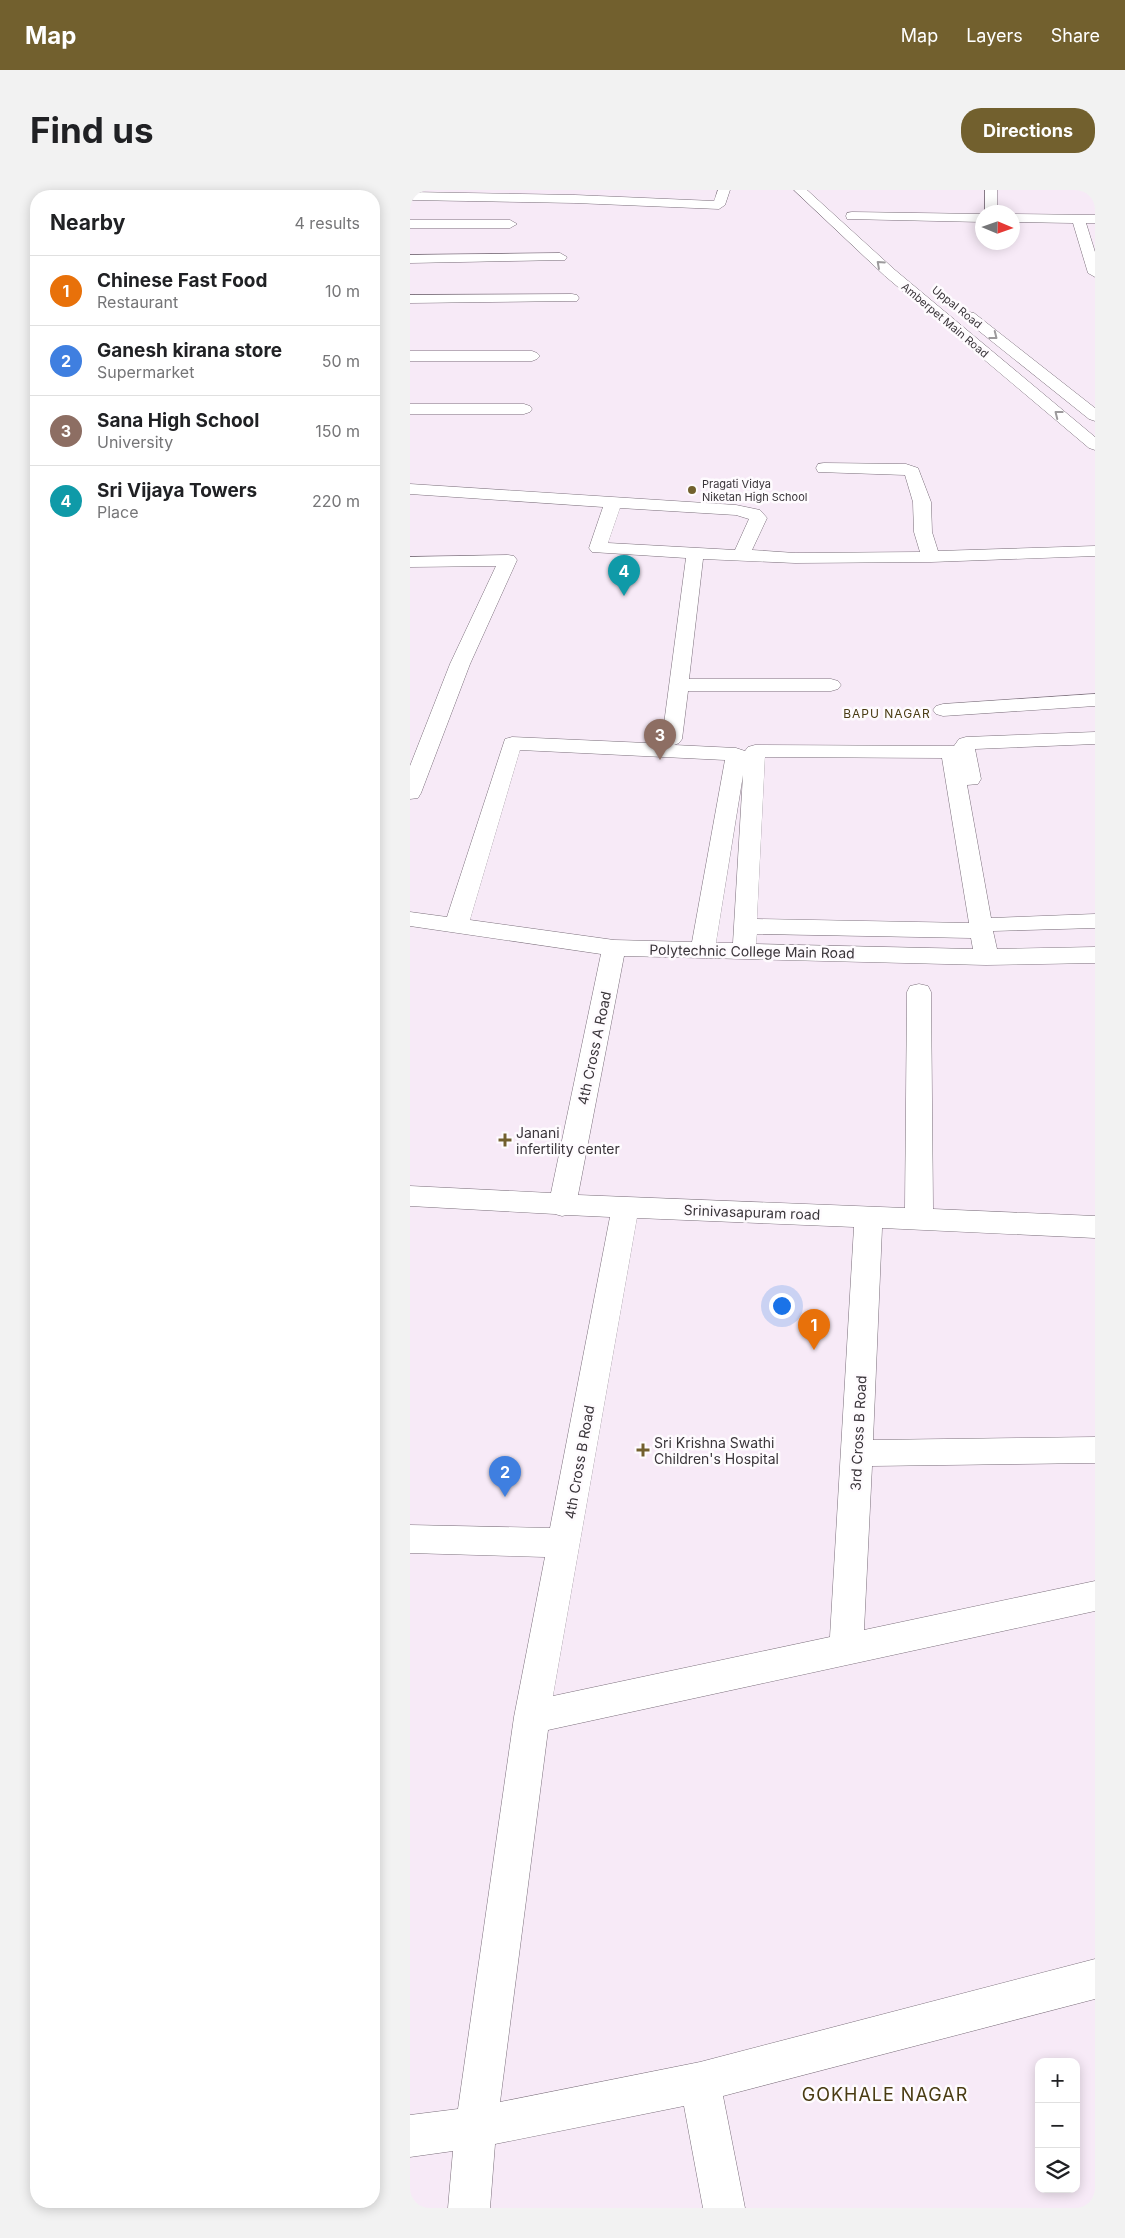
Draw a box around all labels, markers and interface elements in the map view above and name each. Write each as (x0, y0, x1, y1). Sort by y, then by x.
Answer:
text: Map (25, 21, 76, 50)
text: Map (901, 25, 938, 46)
text: Layers (966, 25, 1023, 46)
text: Share (1051, 25, 1100, 46)
button: Directions (961, 108, 1095, 153)
text: Find us (30, 109, 154, 151)
north arrow (975, 205, 1020, 250)
text: Nearby (50, 210, 125, 235)
text: 4 results (295, 213, 360, 233)
one-way arrow (877, 261, 886, 270)
text: Chinese Fast Food (97, 269, 268, 292)
street label: Amberpet Main Road (899, 279, 991, 361)
text: 1 (63, 281, 69, 301)
text: 10 m (325, 281, 360, 301)
street label: Uppal Road (929, 283, 985, 331)
text: Restaurant (97, 292, 178, 312)
one-way arrow (988, 331, 997, 339)
text: Ganesh kirana store (97, 339, 282, 362)
text: 2 (61, 351, 71, 371)
text: 50 m (322, 351, 360, 371)
text: Supermarket (97, 362, 194, 382)
text: Sana High School (97, 409, 259, 432)
one-way arrow (1055, 411, 1064, 419)
text: 3 (61, 421, 71, 441)
text: 150 m (315, 421, 360, 441)
text: University (97, 432, 173, 452)
place label: Pragati Vidya Niketan High School (702, 477, 807, 504)
text: Sri Vijaya Towers (97, 479, 257, 502)
marker: Pragati Vidya Niketan High School (686, 484, 698, 496)
text: 4 (61, 491, 71, 511)
text: 220 m (312, 491, 360, 511)
text: Place (97, 502, 139, 522)
pin: 4 (608, 555, 640, 596)
district label: BAPU NAGAR (843, 706, 931, 721)
pin: 3 (644, 719, 676, 760)
street label: Polytechnic College Main Road (649, 941, 855, 961)
street label: 4th Cross A Road (574, 990, 614, 1106)
place label: Janani infertility center (516, 1124, 620, 1157)
marker: Janani infertility center (498, 1133, 512, 1147)
street label: Srinivasapuram road (683, 1201, 821, 1223)
your location (769, 1293, 795, 1319)
pin: 1 (798, 1309, 830, 1350)
street label: 3rd Cross B Road (846, 1375, 870, 1491)
street label: 4th Cross B Road (561, 1404, 597, 1520)
place label: Sri Krishna Swathi Children's Hospital (654, 1434, 779, 1467)
marker: Sri Krishna Swathi Children's Hospital (636, 1443, 650, 1457)
pin: 2 (489, 1456, 521, 1497)
map controls (1035, 2058, 1080, 2193)
button: + (1035, 2058, 1080, 2103)
district label: GOKHALE NAGAR (802, 2084, 968, 2105)
button: − (1035, 2103, 1080, 2148)
button: layers (1035, 2148, 1080, 2193)

